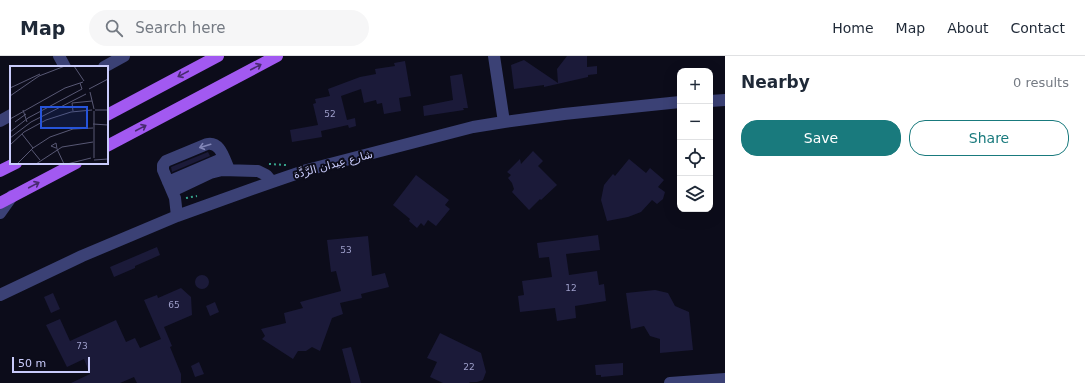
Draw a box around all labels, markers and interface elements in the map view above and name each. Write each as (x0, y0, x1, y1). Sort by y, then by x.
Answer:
search box (89, 10, 369, 46)
text: Map (20, 17, 65, 39)
icon: search (103, 17, 125, 39)
text: Search here (135, 19, 225, 37)
text: Home (832, 20, 874, 36)
text: Map (896, 20, 925, 36)
text: About (947, 20, 989, 36)
text: Contact (1011, 20, 1065, 36)
one-way arrow (250, 63, 262, 70)
inset map (10, 66, 108, 164)
map controls (677, 68, 713, 212)
button: + (677, 68, 713, 104)
one-way arrow (177, 71, 189, 79)
text: Nearby (741, 72, 810, 92)
text: 0 results (1013, 75, 1069, 90)
button: − (677, 104, 713, 140)
house number: 52 (324, 109, 336, 119)
button: Save (741, 120, 901, 156)
button: Share (909, 120, 1069, 156)
one-way arrow (135, 124, 147, 131)
button: locate (677, 140, 713, 176)
one-way arrow (199, 143, 212, 150)
street label: شارع عِيدان الرَّدَّة (292, 147, 374, 181)
button: layers (677, 176, 713, 212)
one-way arrow (28, 181, 40, 188)
house number: 53 (340, 245, 352, 255)
house number: 12 (565, 283, 577, 293)
house number: 65 (168, 300, 180, 310)
house number: 73 (76, 341, 88, 351)
scale bar (12, 355, 90, 374)
text: 50 m (18, 357, 46, 370)
house number: 22 (463, 362, 475, 372)

